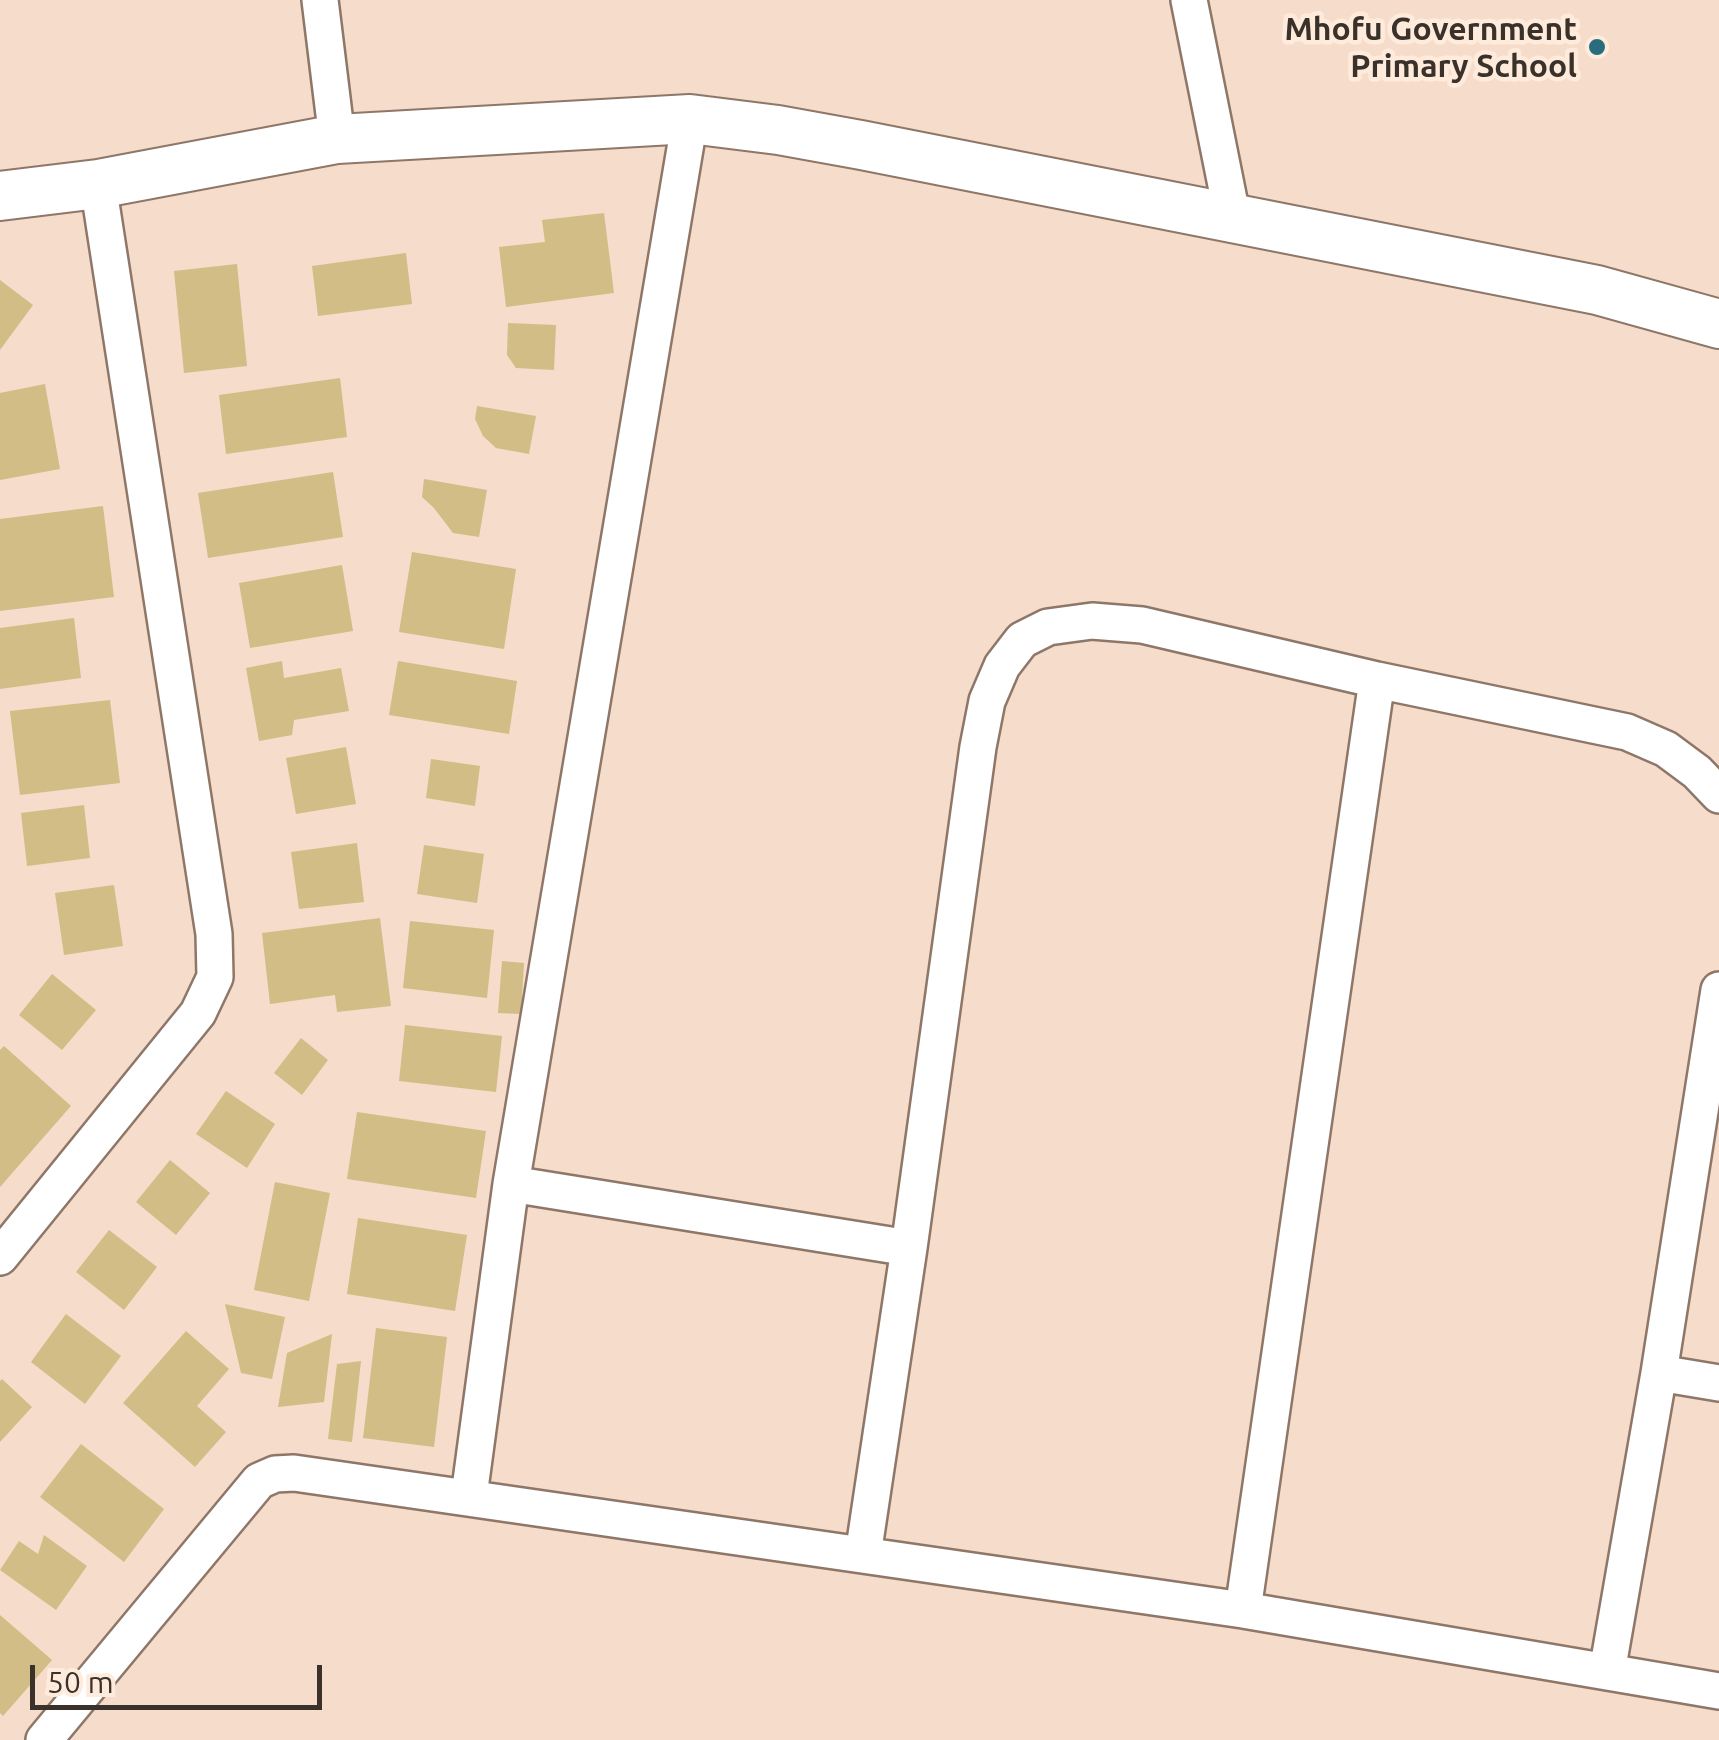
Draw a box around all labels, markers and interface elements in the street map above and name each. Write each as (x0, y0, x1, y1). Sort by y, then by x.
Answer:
place label: Mhofu Government Primary School (1284, 10, 1577, 85)
marker: Mhofu Government Primary School (1586, 36, 1608, 58)
scale bar (35, 1645, 328, 1707)
text: 50 m (47, 1665, 114, 1699)

